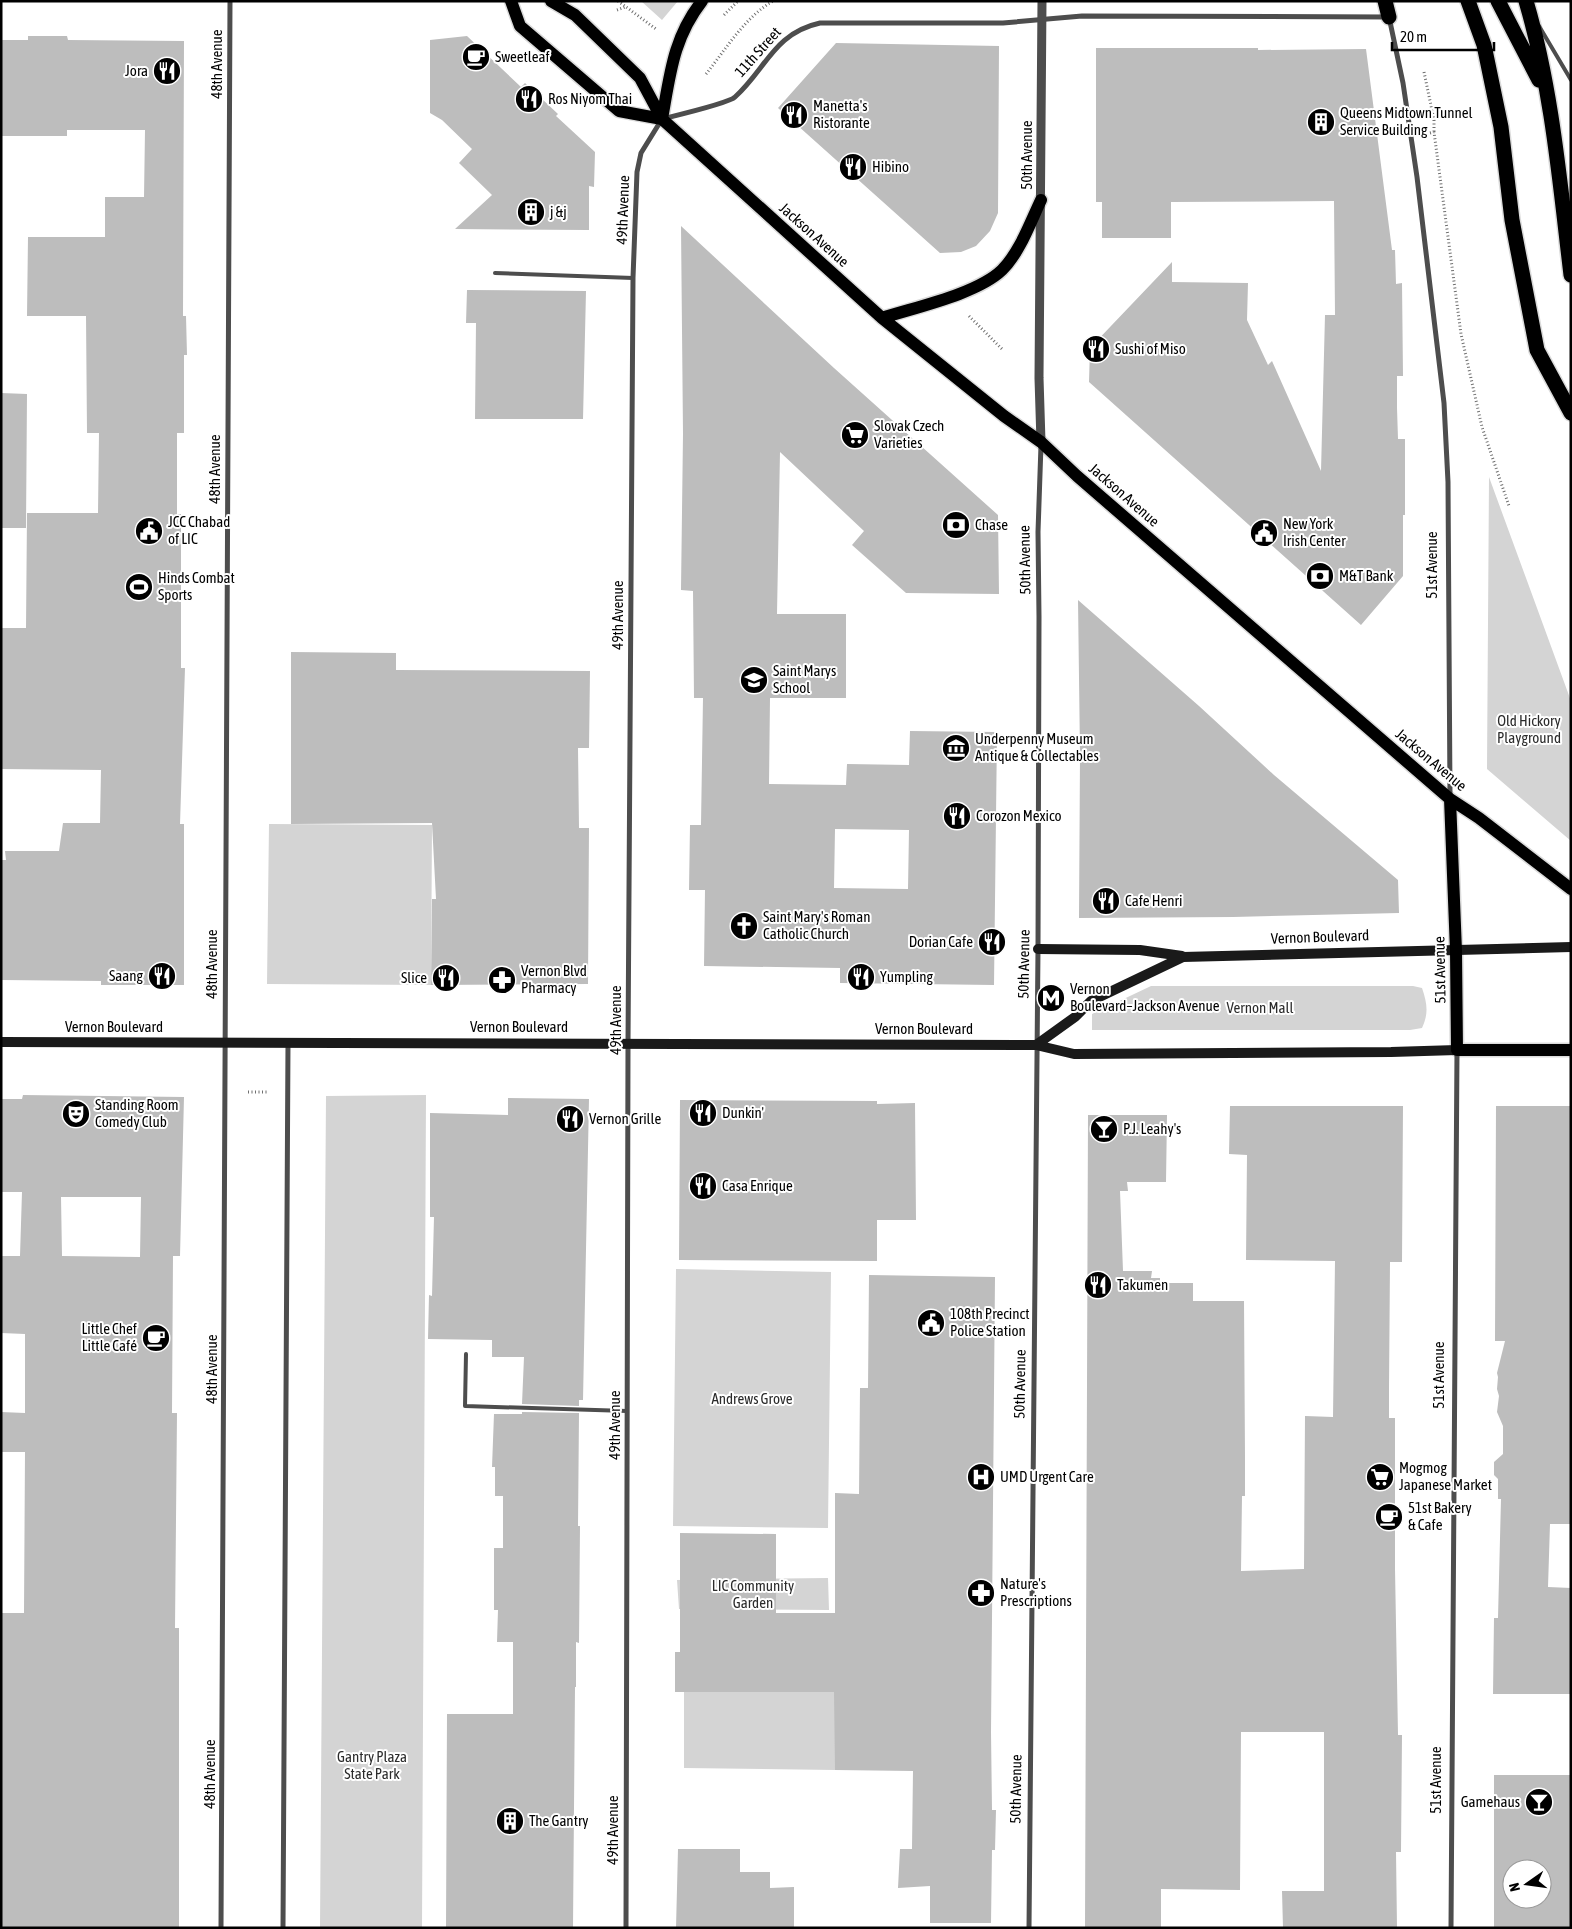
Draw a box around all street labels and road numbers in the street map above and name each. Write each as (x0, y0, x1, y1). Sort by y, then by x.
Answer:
street label: 11th Street (731, 23, 784, 80)
street label: 48th Avenue (208, 29, 225, 99)
street label: 50th Avenue (1018, 120, 1035, 190)
street label: 49th Avenue (613, 175, 632, 245)
street label: Jackson Avenue (776, 199, 853, 270)
street label: 48th Avenue (206, 434, 223, 504)
street label: Jackson Avenue (1086, 460, 1163, 530)
street label: 50th Avenue (1015, 525, 1034, 595)
street label: 51st Avenue (1423, 531, 1440, 599)
street label: 49th Avenue (609, 580, 626, 650)
street label: Jackson Avenue (1392, 725, 1470, 794)
street label: Vernon Boulevard (1271, 926, 1369, 947)
street label: 48th Avenue (203, 929, 220, 999)
street label: 50th Avenue (1014, 929, 1033, 999)
street label: 51st Avenue (1430, 936, 1449, 1004)
street label: 49th Avenue (607, 985, 624, 1055)
street label: Vernon Boulevard (65, 1018, 163, 1035)
street label: Vernon Boulevard (470, 1018, 568, 1035)
street label: Vernon Boulevard (875, 1020, 973, 1037)
street label: 48th Avenue (203, 1334, 220, 1404)
street label: 51st Avenue (1430, 1341, 1447, 1409)
street label: 50th Avenue (1010, 1349, 1029, 1419)
street label: 49th Avenue (606, 1390, 623, 1460)
street label: 48th Avenue (201, 1739, 218, 1809)
street label: 51st Avenue (1427, 1746, 1444, 1814)
street label: 50th Avenue (1006, 1754, 1025, 1824)
street label: 49th Avenue (604, 1795, 621, 1865)

